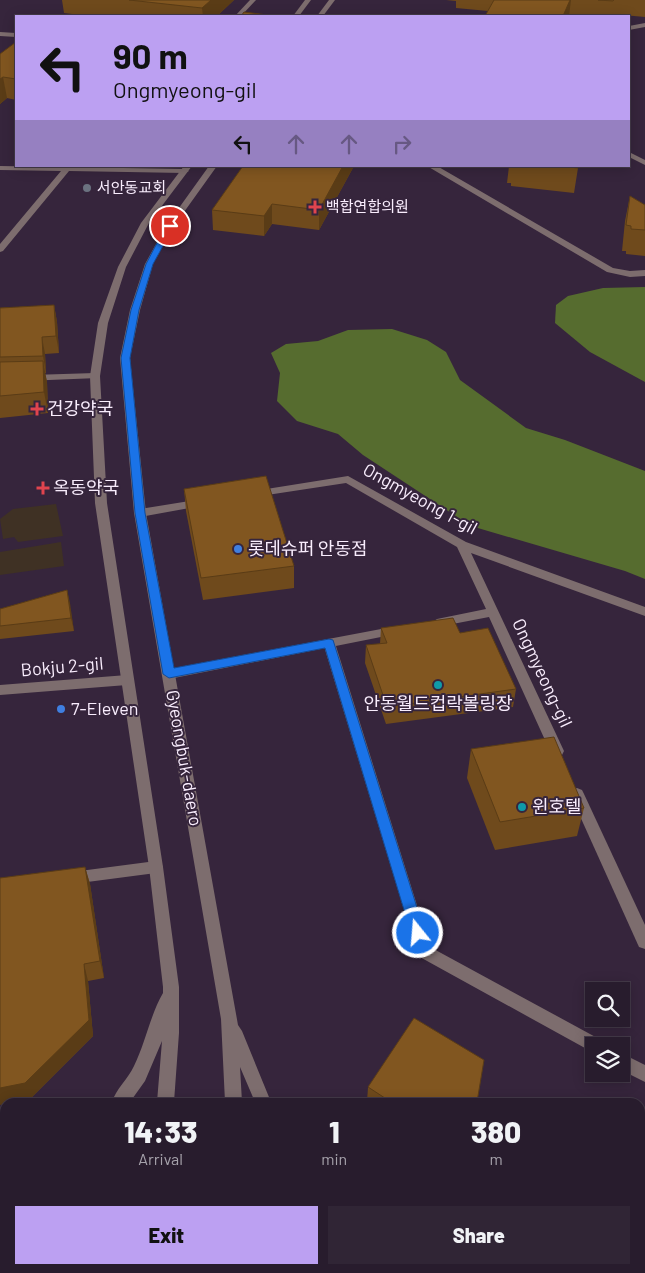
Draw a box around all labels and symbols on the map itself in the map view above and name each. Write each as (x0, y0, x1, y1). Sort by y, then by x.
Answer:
place label: 서안동교회 (97, 178, 166, 196)
marker: 서안동교회 (81, 182, 93, 194)
place label: 백합연합의원 (326, 197, 409, 215)
marker: 백합연합의원 (308, 200, 322, 214)
pin (149, 205, 191, 247)
place label: 건강약국 (47, 397, 113, 419)
marker: 건강약국 (31, 403, 43, 415)
street label: Ongmyeong 1-gil (359, 458, 482, 539)
place label: 옥동약국 (53, 476, 119, 498)
marker: 옥동약국 (37, 482, 49, 494)
place label: 롯데슈퍼 안동점 (248, 537, 368, 559)
marker: 롯데슈퍼 안동점 (232, 543, 244, 555)
street label: Ongmyeong-gil (508, 615, 578, 730)
street label: Bokju 2-gil (20, 651, 104, 681)
marker: 안동월드컵락볼링장 (432, 679, 444, 691)
street label: Gyeongbuk-daero (162, 688, 208, 828)
place label: 안동월드컵락볼링장 (363, 692, 513, 714)
place label: 7-Eleven (71, 697, 139, 719)
marker: 7-Eleven (55, 703, 67, 715)
place label: 윈호텔 (532, 795, 582, 817)
marker: 윈호텔 (516, 801, 528, 813)
position arrow (391, 906, 443, 958)

